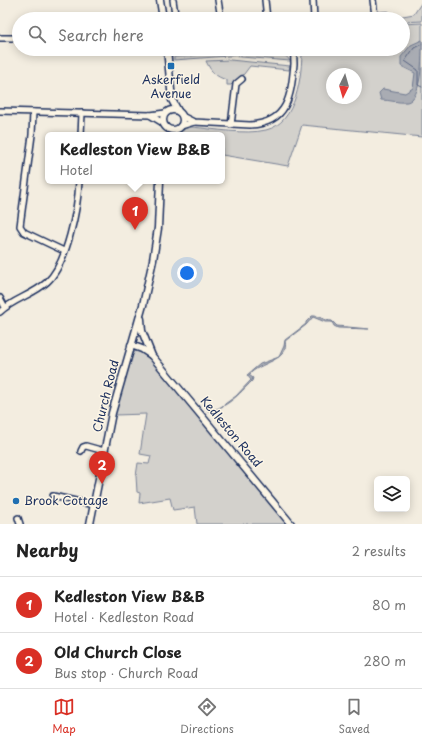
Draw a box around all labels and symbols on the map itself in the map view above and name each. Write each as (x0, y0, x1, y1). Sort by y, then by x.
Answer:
marker: Askerfield Avenue (166, 61, 176, 71)
north arrow (326, 68, 362, 104)
place label: Askerfield Avenue (142, 70, 200, 102)
pin: 1 (122, 197, 148, 230)
your location (177, 263, 197, 283)
street label: Church Road (87, 358, 123, 434)
street label: Kedleston Road (197, 392, 267, 471)
pin: 2 (89, 451, 115, 484)
place label: Brook Cottage (24, 491, 108, 509)
marker: Brook Cottage (11, 496, 21, 506)

